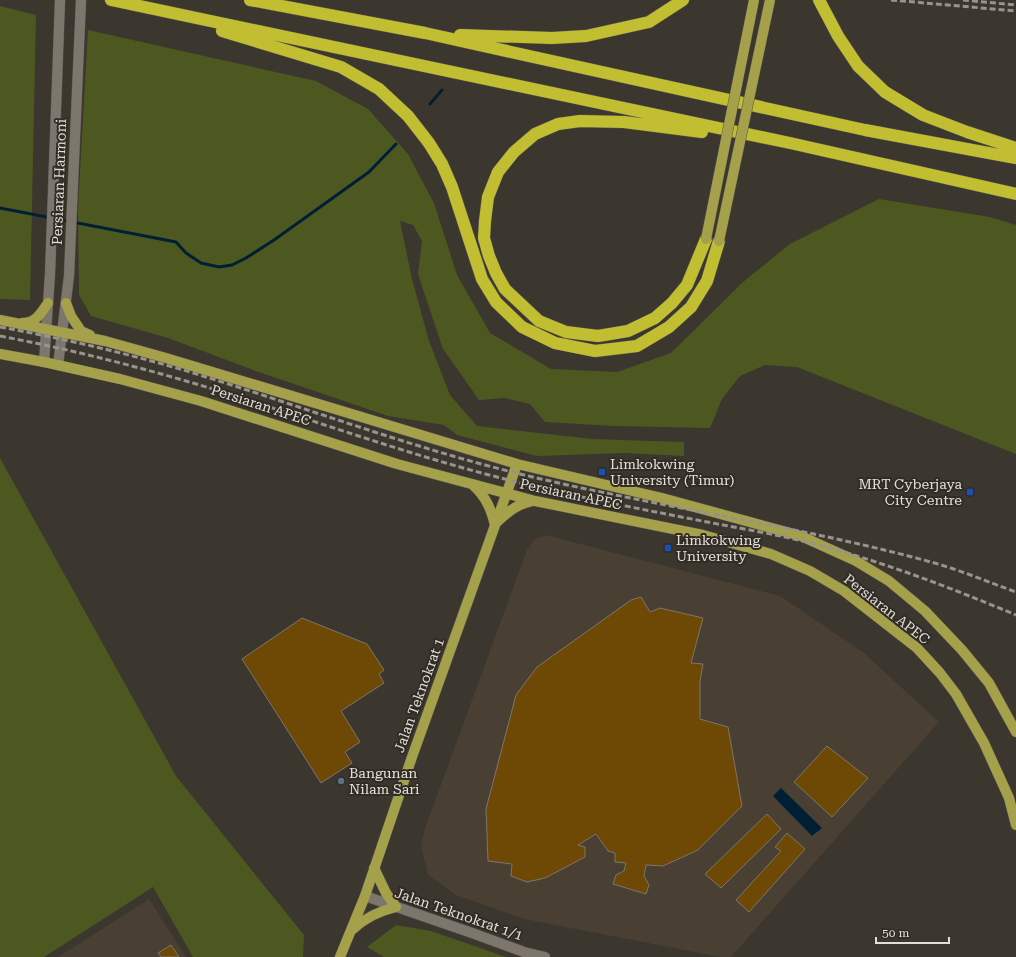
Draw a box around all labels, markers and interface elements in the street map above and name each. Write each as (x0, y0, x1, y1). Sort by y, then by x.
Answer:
street label: Persiaran Harmoni (49, 118, 69, 245)
street label: Persiaran APEC (209, 381, 313, 429)
place label: Limkokwing University (Timur) (610, 456, 734, 488)
marker: Limkokwing University (Timur) (597, 467, 607, 477)
street label: Persiaran APEC (518, 475, 624, 513)
place label: MRT Cyberjaya City Centre (858, 476, 962, 508)
marker: MRT Cyberjaya City Centre (965, 487, 975, 497)
place label: Limkokwing University (676, 532, 761, 564)
marker: Limkokwing University (663, 543, 673, 553)
street label: Persiaran APEC (841, 571, 933, 647)
street label: Jalan Teknokrat 1 (391, 635, 447, 754)
place label: Bangunan Nilam Sari (349, 765, 420, 797)
marker: Bangunan Nilam Sari (336, 776, 346, 786)
street label: Jalan Teknokrat 1/1 (393, 885, 525, 943)
scale bar (876, 919, 949, 945)
text: 50 m (882, 926, 909, 940)

